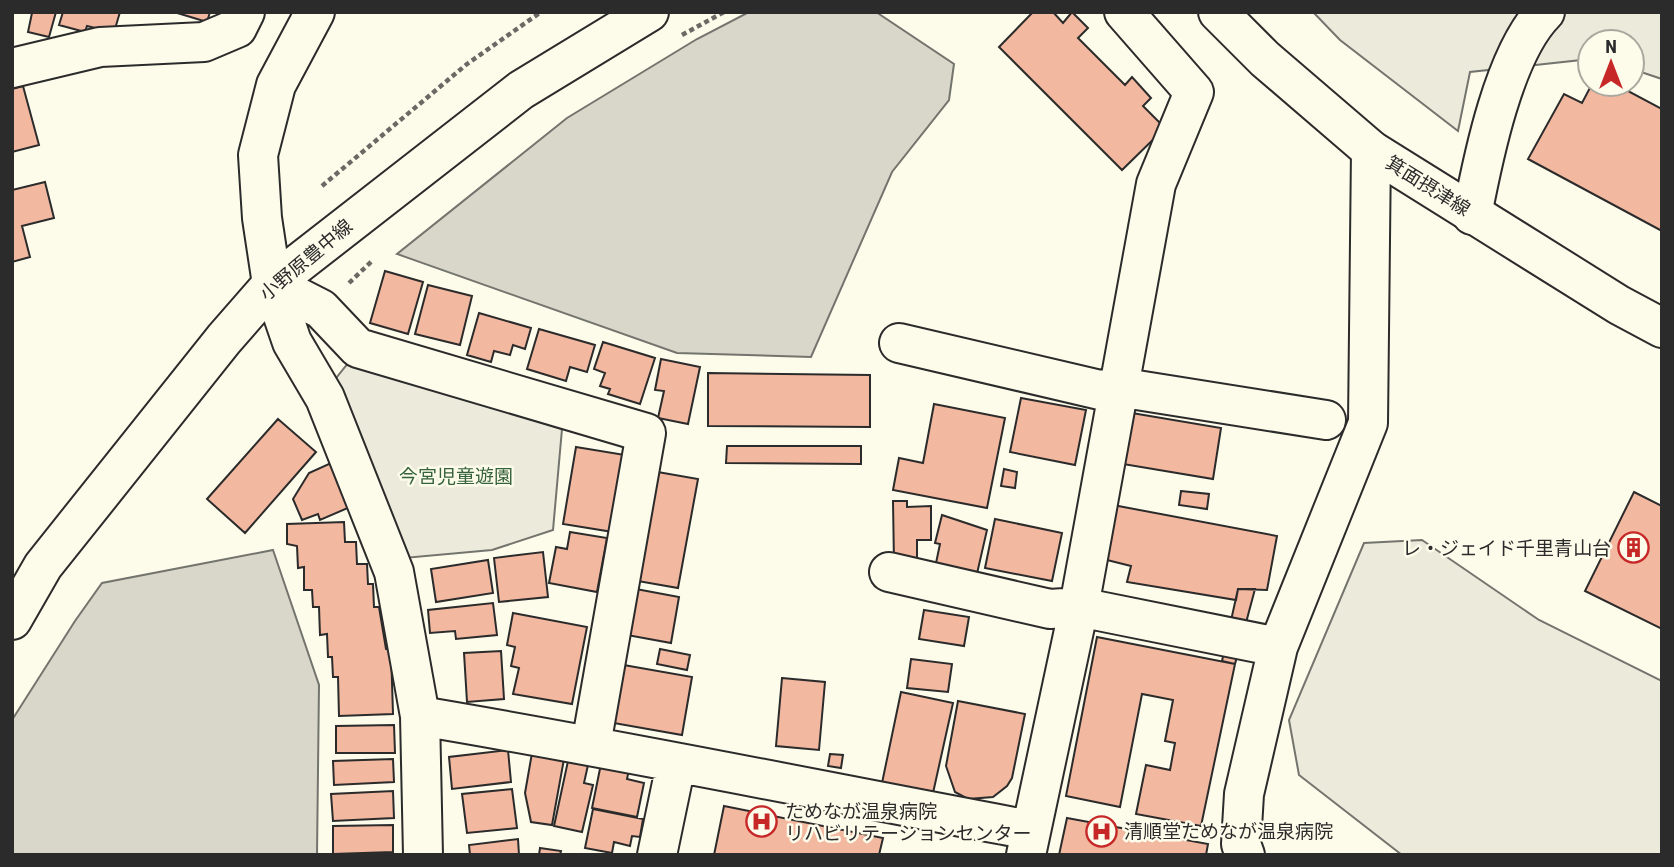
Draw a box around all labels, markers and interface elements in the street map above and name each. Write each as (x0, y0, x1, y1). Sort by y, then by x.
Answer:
north arrow (1576, 28, 1646, 98)
text: N (1605, 35, 1617, 58)
street label: 箕面摂津線 (1382, 151, 1474, 221)
street label: 小野原豊中線 (255, 215, 357, 305)
park label: 今宮児童遊園 (399, 465, 513, 488)
building icon: レ・ジェイド千里青山台 (1617, 531, 1651, 565)
place label: レ・ジェイド千里青山台 (1402, 537, 1611, 560)
place label: ためなが温泉病院 リハビリテーションセンター (785, 800, 1032, 845)
hospital icon: ためなが温泉病院 リハビリテーションセンター (745, 805, 779, 839)
hospital icon: 清順堂ためなが温泉病院 (1084, 814, 1118, 848)
place label: 清順堂ためなが温泉病院 (1124, 820, 1333, 843)

